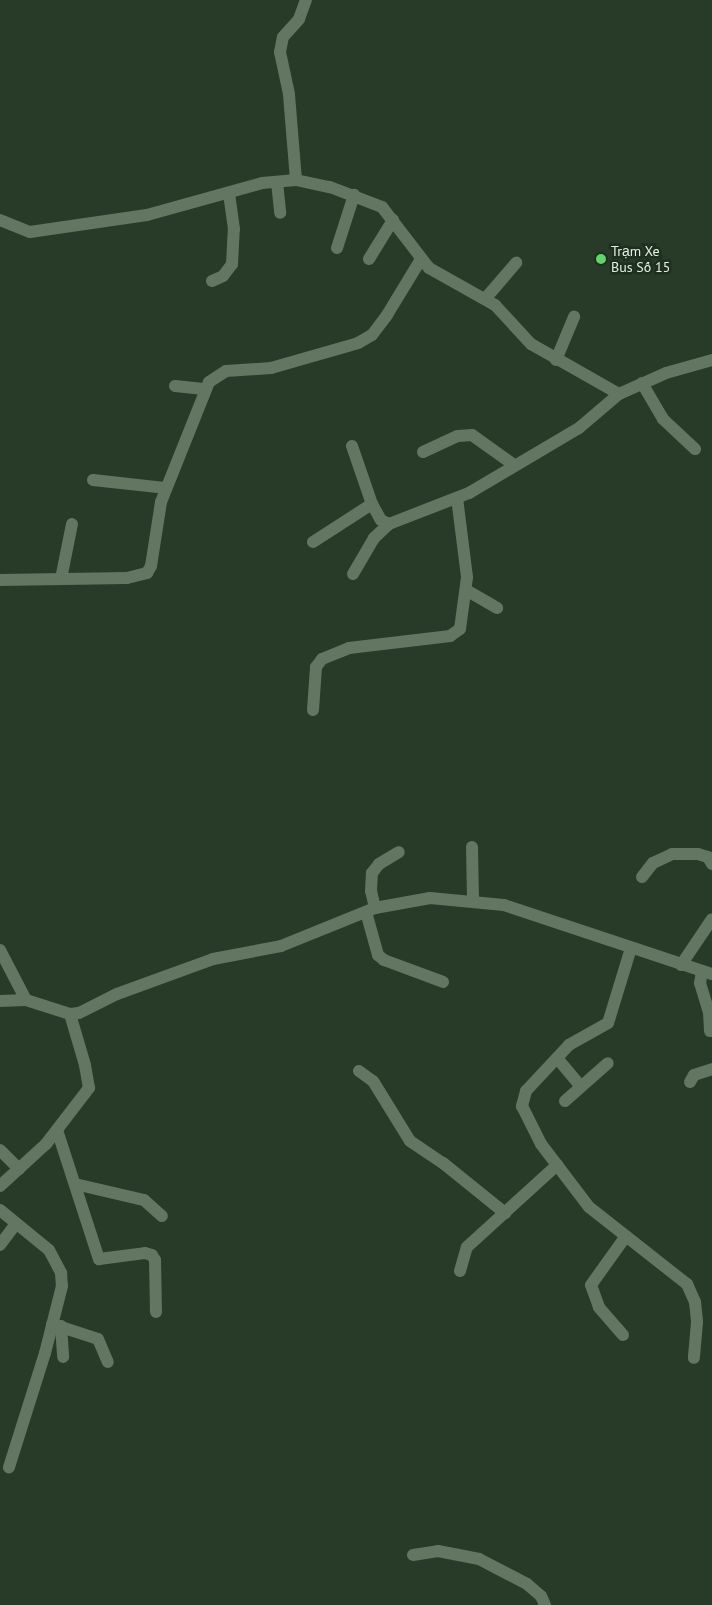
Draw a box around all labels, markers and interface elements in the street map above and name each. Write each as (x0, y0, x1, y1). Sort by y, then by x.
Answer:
place label: Trạm Xe Bus Số 15 (611, 243, 670, 276)
marker: Trạm Xe Bus Số 15 (595, 253, 607, 265)

